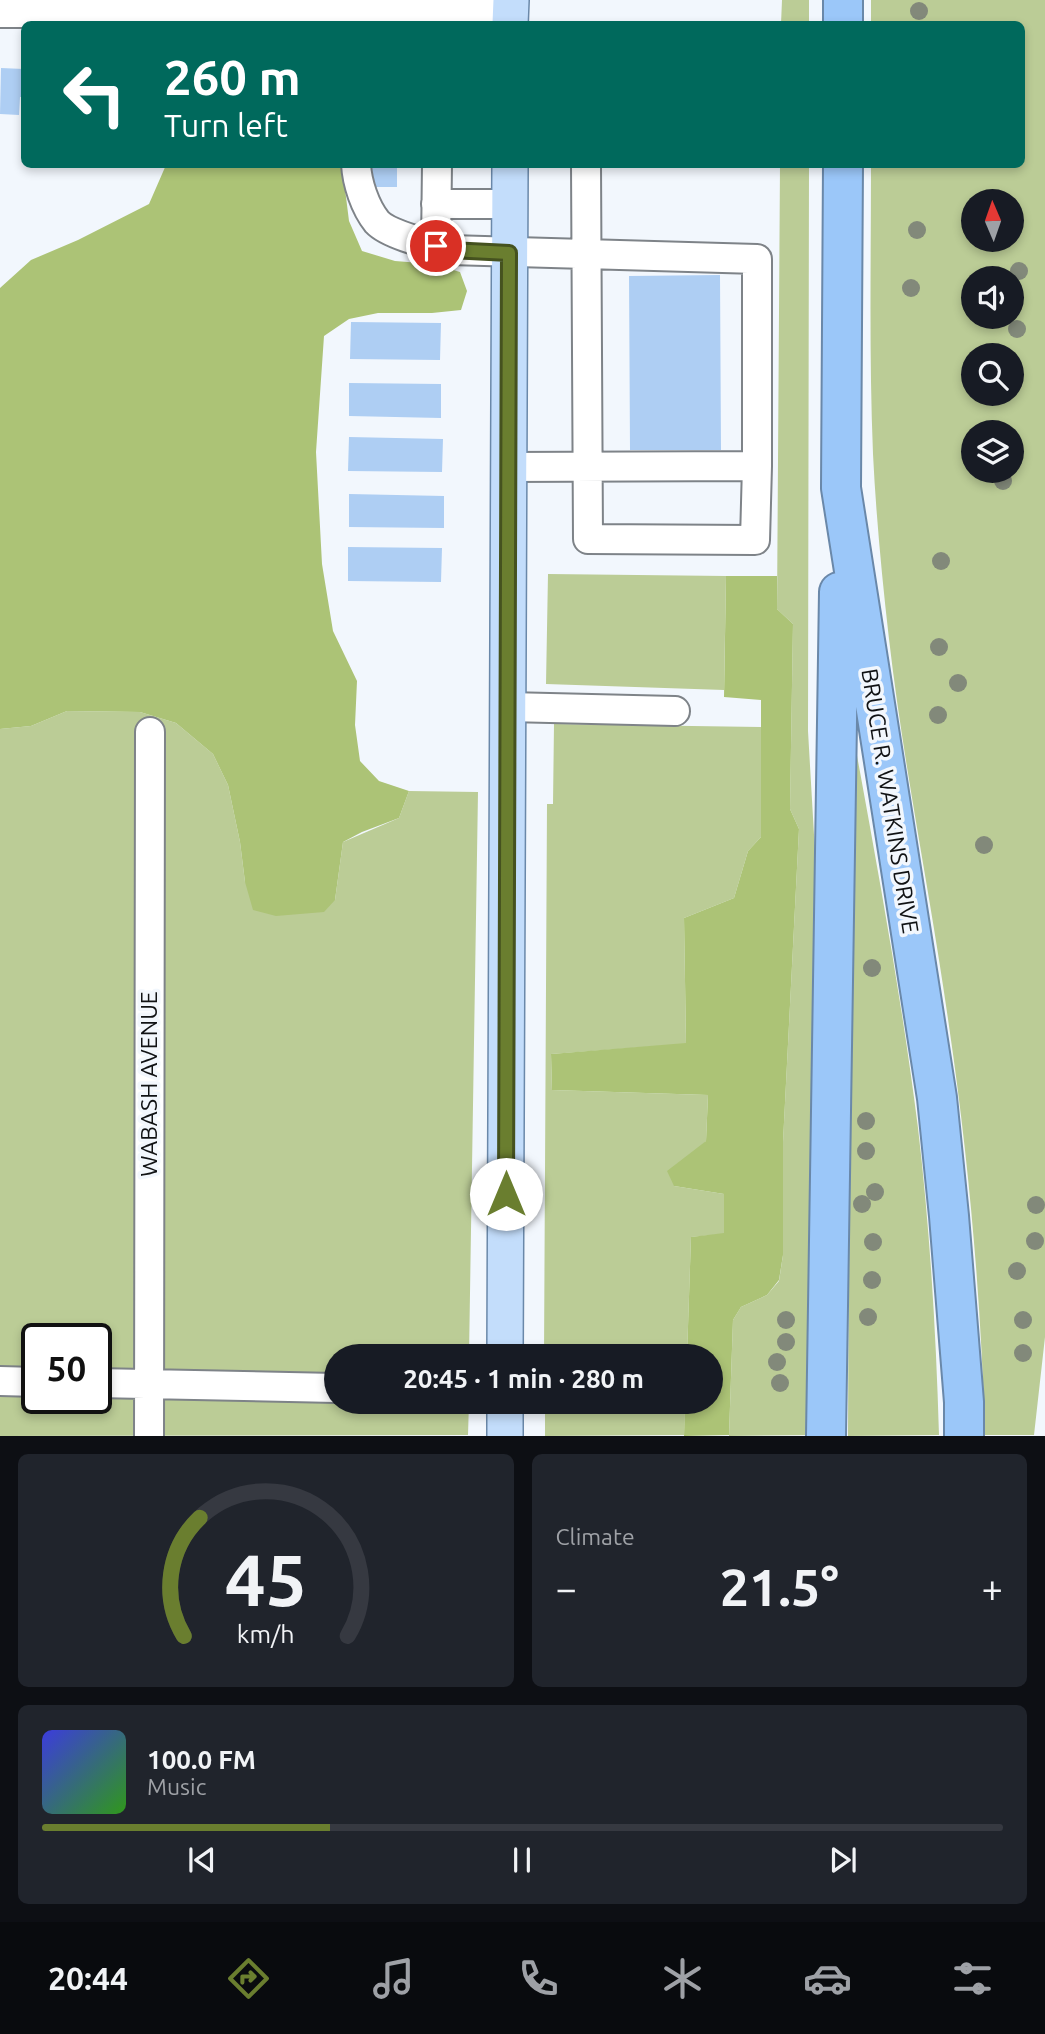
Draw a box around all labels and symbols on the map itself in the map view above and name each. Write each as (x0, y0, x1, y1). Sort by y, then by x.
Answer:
north arrow (961, 189, 1024, 252)
pin (406, 216, 466, 276)
street label: BRUCE R. WATKINS DRIVE (857, 667, 924, 935)
street label: WABASH AVENUE (136, 991, 161, 1177)
position arrow (469, 1157, 543, 1231)
speed limit sign: 50 (21, 1323, 112, 1414)

